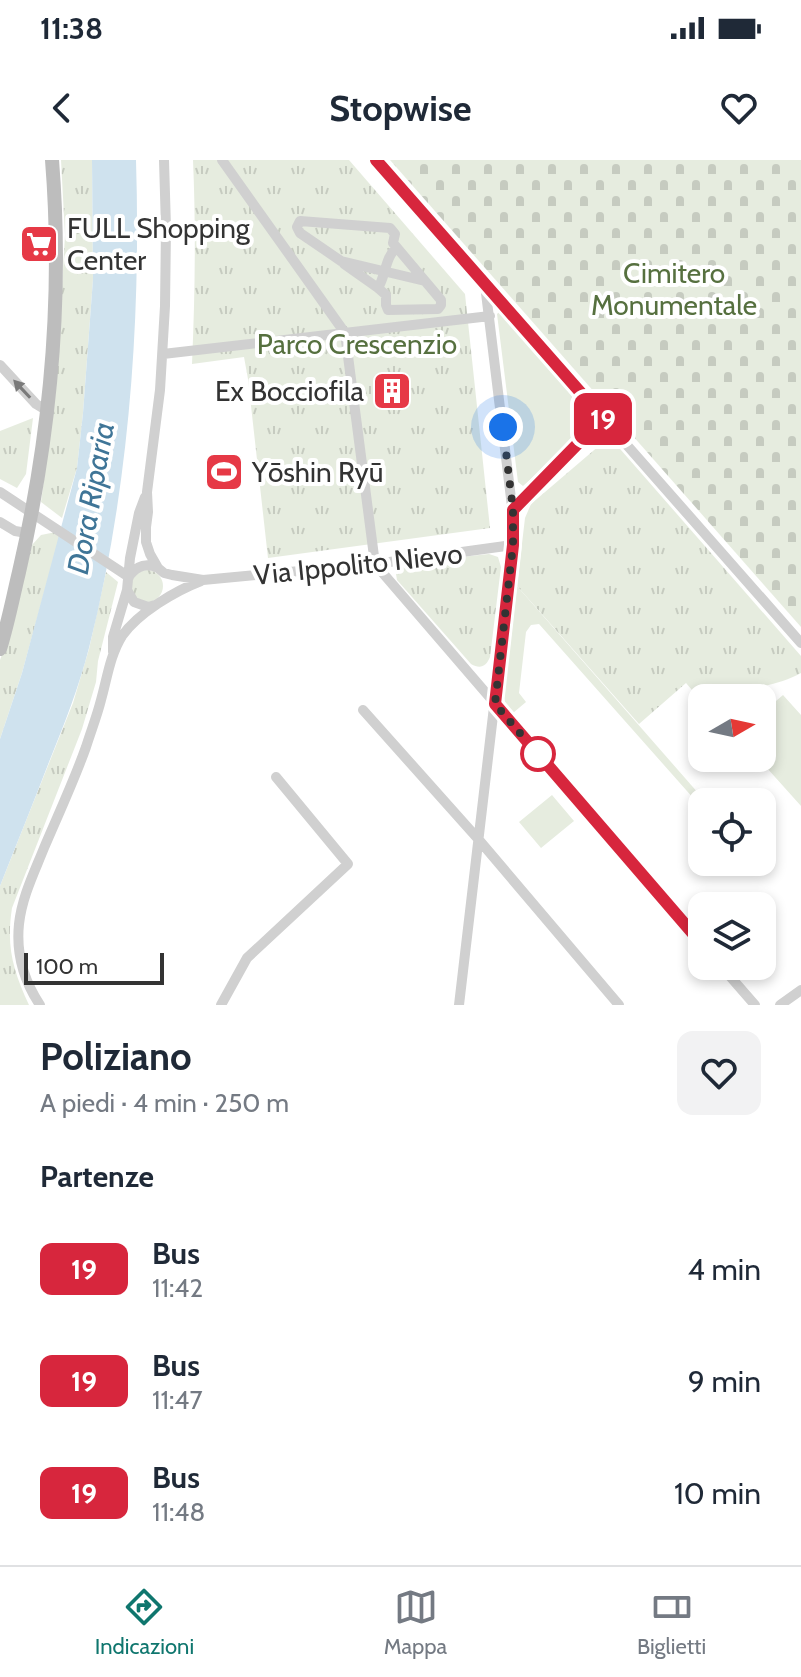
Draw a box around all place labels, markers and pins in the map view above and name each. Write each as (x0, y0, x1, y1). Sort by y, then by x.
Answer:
place label: FULL Shopping Center (67, 211, 251, 277)
supermarket icon: FULL Shopping Center (18, 223, 60, 265)
building icon: Ex Bocciofila (371, 370, 413, 412)
place label: Ex Bocciofila (215, 374, 365, 408)
sports icon: Yōshin Ryū (203, 451, 245, 493)
place label: Yōshin Ryū (251, 455, 383, 489)
unlabelled marker (521, 737, 555, 771)

